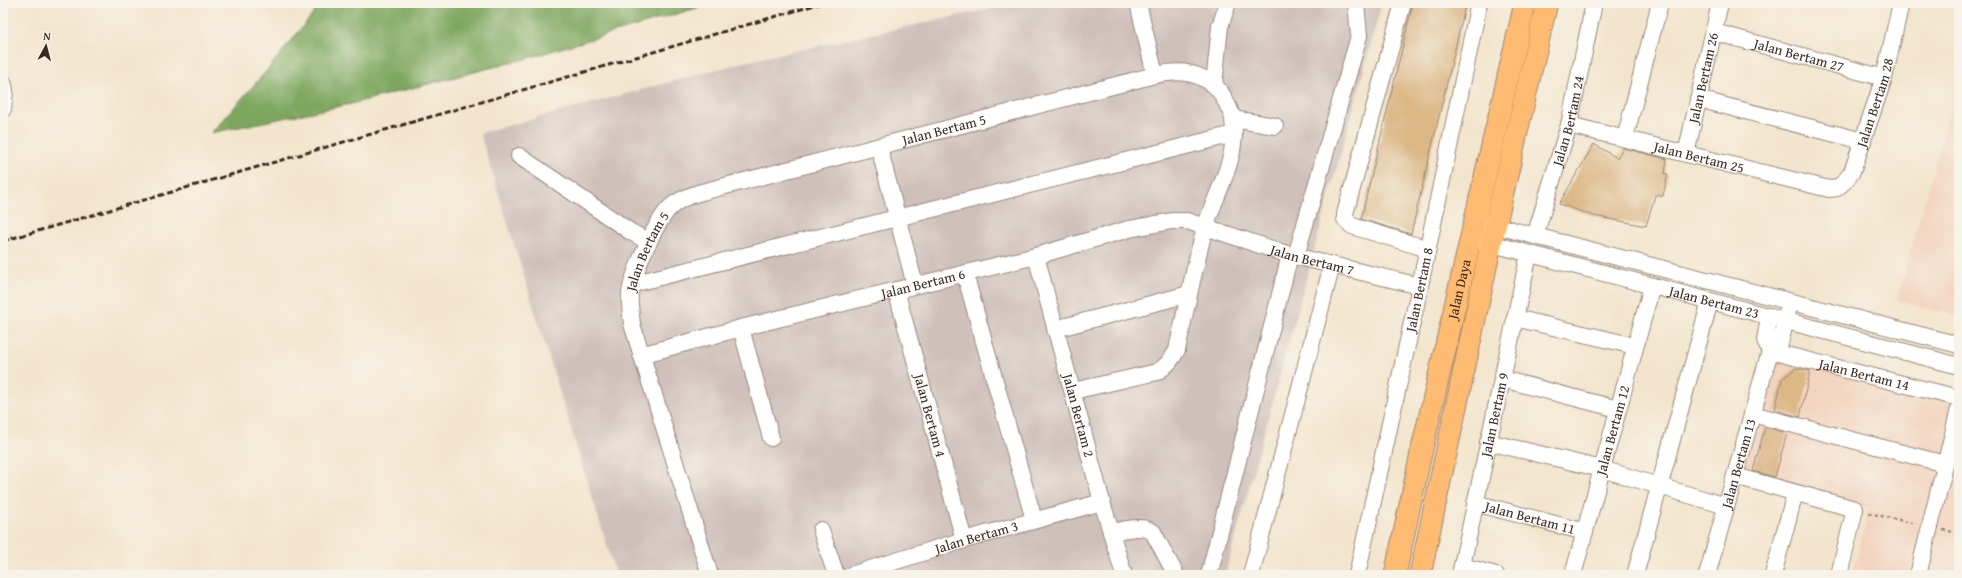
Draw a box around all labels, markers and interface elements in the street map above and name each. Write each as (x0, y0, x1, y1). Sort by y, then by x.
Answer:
north arrow (26, 26, 66, 66)
text: N (43, 28, 52, 45)
street label: Jalan Bertam 26 (1683, 30, 1723, 127)
street label: Jalan Bertam 27 (1750, 33, 1846, 77)
street label: Jalan Bertam 28 (1851, 56, 1898, 152)
street label: Jalan Bertam 24 (1546, 74, 1589, 170)
street label: Jalan Bertam 5 (898, 109, 988, 150)
street label: Jalan Bertam 25 (1650, 136, 1746, 178)
street label: Jalan Bertam 5 (620, 207, 674, 295)
street label: Jalan Bertam 7 (1266, 239, 1356, 280)
street label: Jalan Bertam 8 (1400, 245, 1438, 336)
street label: Jalan Daya (1442, 257, 1476, 323)
street label: Jalan Bertam 6 (877, 264, 967, 304)
street label: Jalan Bertam 23 (1665, 280, 1761, 323)
street label: Jalan Bertam 14 (1815, 353, 1912, 395)
street label: Jalan Bertam 2 (1057, 369, 1100, 459)
street label: Jalan Bertam 4 (909, 370, 951, 460)
street label: Jalan Bertam 9 (1475, 370, 1513, 461)
street label: Jalan Bertam 12 (1590, 383, 1634, 479)
street label: Jalan Bertam 13 (1716, 416, 1761, 512)
street label: Jalan Bertam 11 (1481, 496, 1577, 539)
street label: Jalan Bertam 3 (930, 516, 1020, 559)

